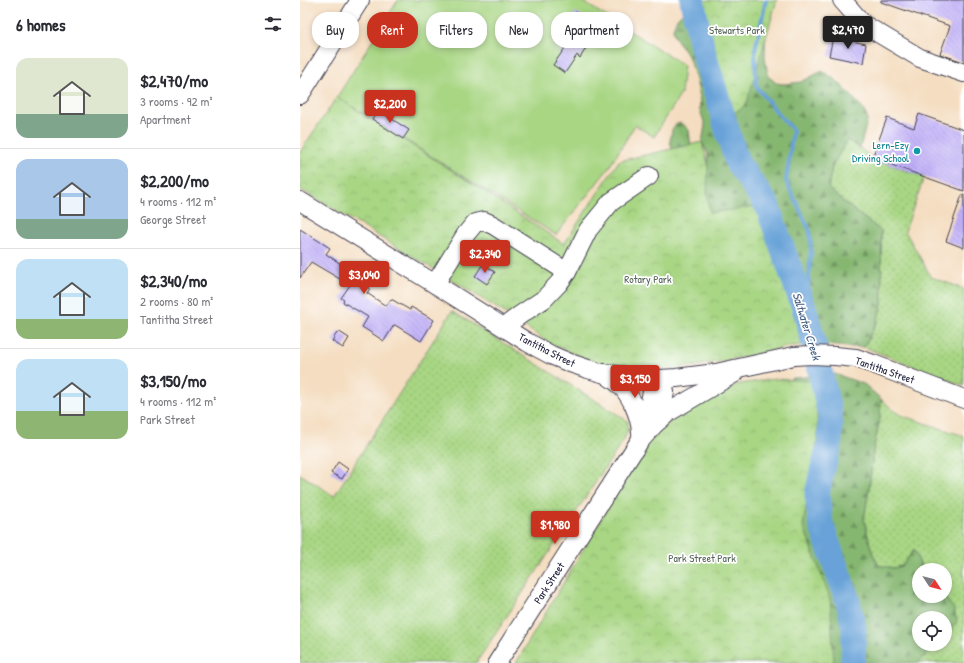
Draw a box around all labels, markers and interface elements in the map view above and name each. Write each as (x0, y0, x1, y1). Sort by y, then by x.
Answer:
chip: Buy (312, 12, 359, 48)
chip: Rent (367, 12, 418, 48)
chip: Filters (426, 12, 487, 48)
chip: New (495, 12, 543, 48)
chip: Apartment (551, 12, 633, 48)
text: 6 homes (16, 13, 66, 36)
icon: filters (262, 13, 284, 35)
pin: $2,470 (815, 16, 881, 50)
text: $2,470 (832, 20, 864, 38)
park label: Stewarts Park (709, 23, 765, 37)
text: $2,470/mo (140, 69, 208, 92)
icon: home (48, 74, 96, 122)
pin: $2,200 (357, 90, 423, 124)
text: 3 rooms · 92 m² (140, 92, 212, 110)
text: $2,200 (373, 94, 407, 112)
text: Apartment (140, 110, 191, 128)
place label: Lern-Ezy Driving School (852, 138, 909, 165)
marker: Lern-Ezy Driving School (912, 146, 922, 156)
text: $2,200/mo (140, 169, 209, 192)
icon: home (48, 175, 96, 223)
text: 4 rooms · 112 m² (140, 192, 216, 210)
text: George Street (140, 210, 206, 228)
pin: $2,340 (452, 240, 518, 274)
text: $2,340 (469, 244, 501, 262)
pin: $3,040 (331, 261, 397, 295)
text: $3,040 (348, 265, 380, 283)
text: $2,340/mo (140, 269, 207, 292)
park label: Rotary Park (624, 272, 672, 286)
icon: home (48, 275, 96, 323)
water label: Saltwater Creek (789, 290, 826, 363)
text: 2 rooms · 80 m² (140, 292, 213, 310)
text: Tantitha Street (140, 310, 213, 328)
street label: Tantitha Street (516, 330, 578, 370)
street label: Tantitha Street (854, 353, 917, 387)
pin: $3,150 (602, 365, 668, 399)
text: $3,150/mo (140, 369, 206, 392)
text: $3,150 (619, 369, 651, 387)
icon: home (48, 375, 96, 423)
text: 4 rooms · 112 m² (140, 392, 216, 410)
text: Park Street (140, 410, 195, 428)
pin: $1,980 (522, 511, 588, 545)
text: $1,980 (540, 515, 570, 533)
park label: Park Street Park (668, 551, 736, 565)
street label: Park Street (530, 559, 568, 606)
north arrow (912, 563, 952, 603)
map controls (912, 563, 952, 651)
button: locate (912, 611, 952, 651)

